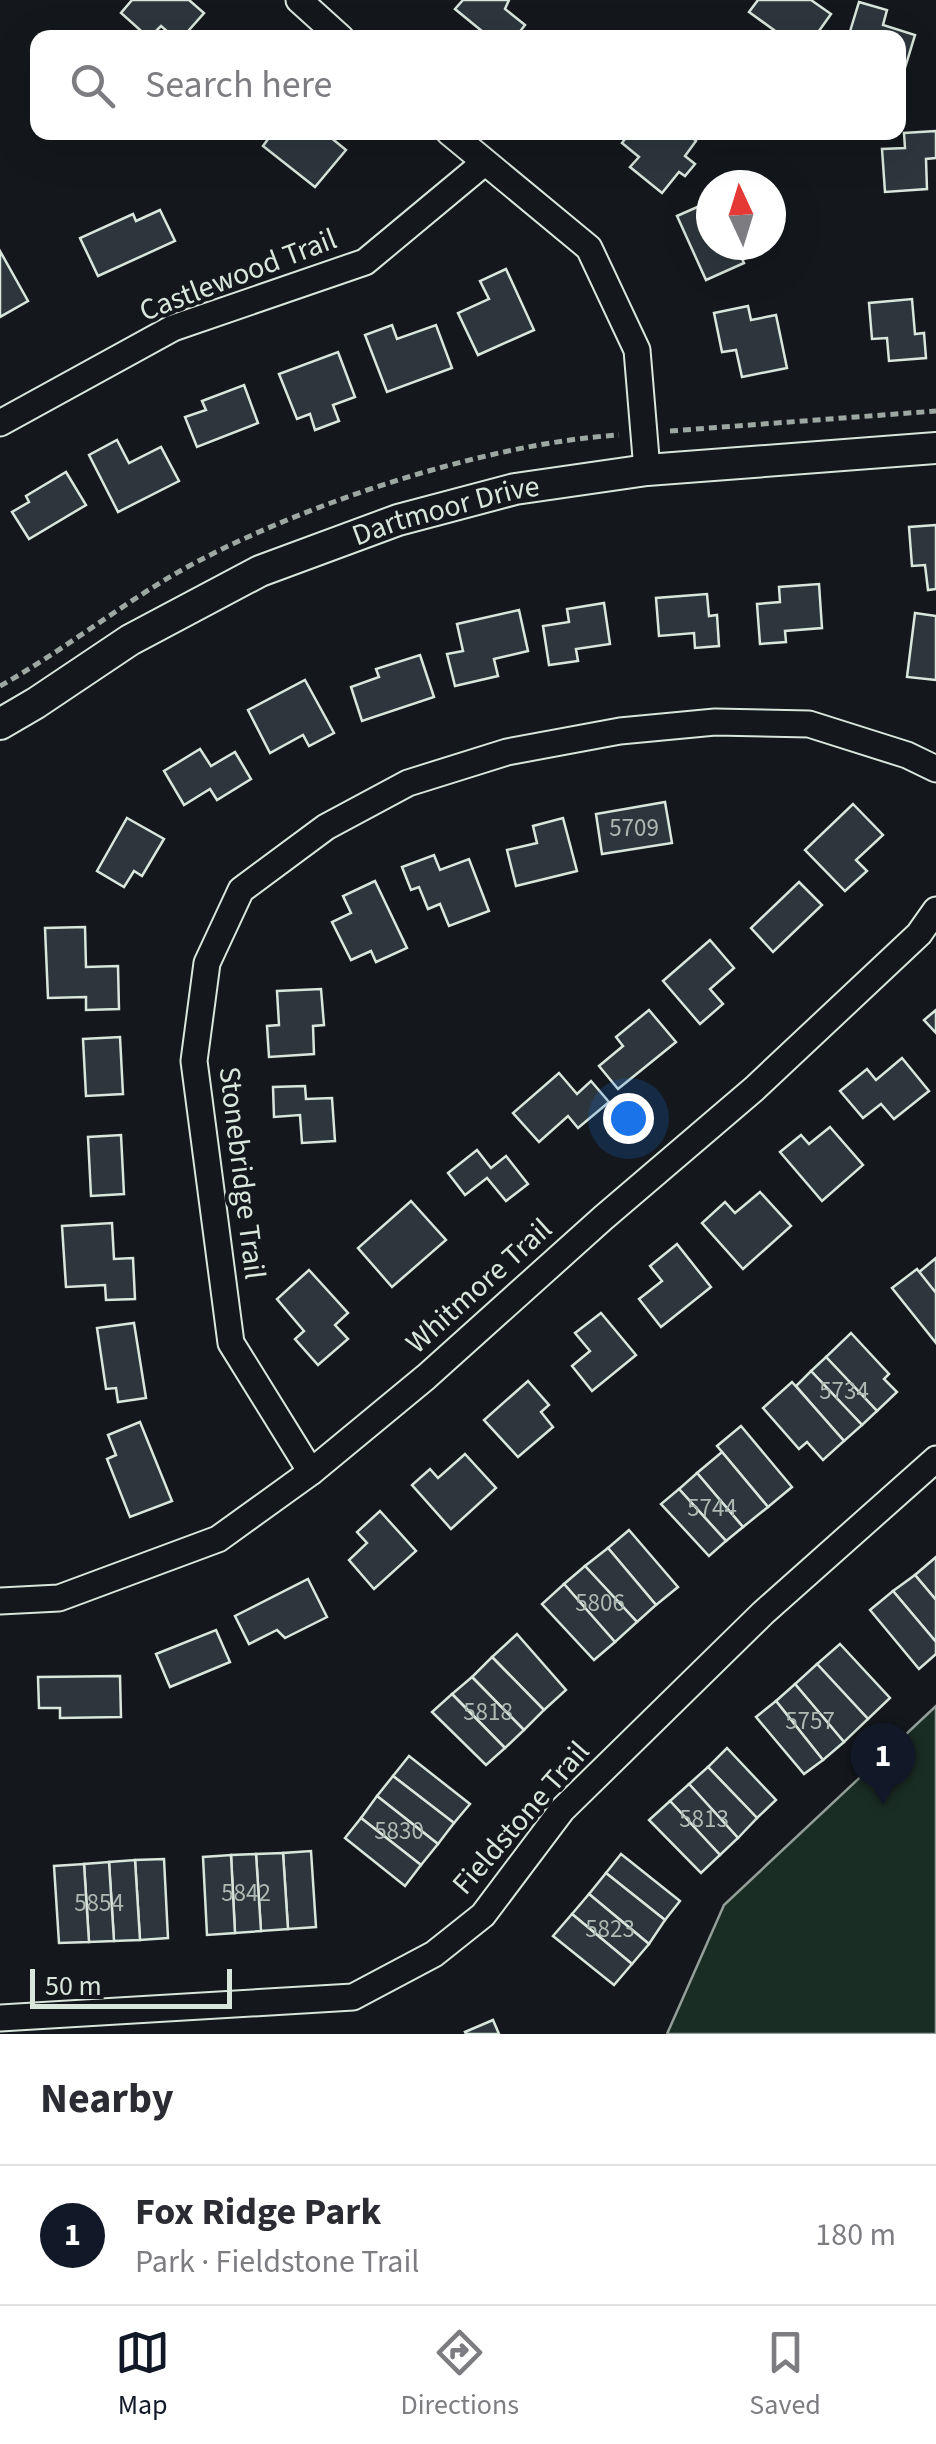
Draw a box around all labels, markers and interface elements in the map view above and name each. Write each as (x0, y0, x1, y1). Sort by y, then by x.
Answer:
search box (30, 30, 906, 140)
icon: search (65, 58, 120, 113)
text: Search here (145, 58, 332, 112)
north arrow (696, 170, 786, 260)
street label: Castlewood Trail (133, 218, 343, 332)
street label: Dartmoor Drive (346, 464, 542, 557)
house number: 5709 (609, 810, 659, 846)
street label: Stonebridge Trail (208, 1064, 276, 1282)
your location (603, 1093, 654, 1144)
street label: Whitmore Trail (396, 1208, 562, 1364)
house number: 5734 (819, 1373, 869, 1409)
house number: 5744 (687, 1490, 737, 1526)
house number: 5806 (575, 1585, 625, 1621)
house number: 5818 (463, 1694, 513, 1730)
house number: 5757 (785, 1703, 835, 1739)
pin: 1 (850, 1722, 916, 1805)
street label: Fieldstone Trail (442, 1732, 600, 1904)
house number: 5813 (679, 1801, 729, 1837)
house number: 5830 (374, 1813, 424, 1849)
house number: 5842 (221, 1875, 271, 1911)
house number: 5854 (74, 1885, 124, 1921)
house number: 5823 (585, 1911, 635, 1947)
scale bar (30, 1964, 232, 2008)
text: 50 m (45, 1966, 102, 2006)
text: Nearby (40, 2069, 174, 2129)
text: Fox Ridge Park (135, 2185, 381, 2239)
text: 1 (64, 2212, 81, 2258)
text: 180 m (815, 2212, 896, 2258)
text: Park · Fieldstone Trail (135, 2239, 420, 2285)
tab: Map (115, 2325, 170, 2425)
tab: Directions (401, 2325, 519, 2425)
tab: Saved (749, 2325, 821, 2425)

